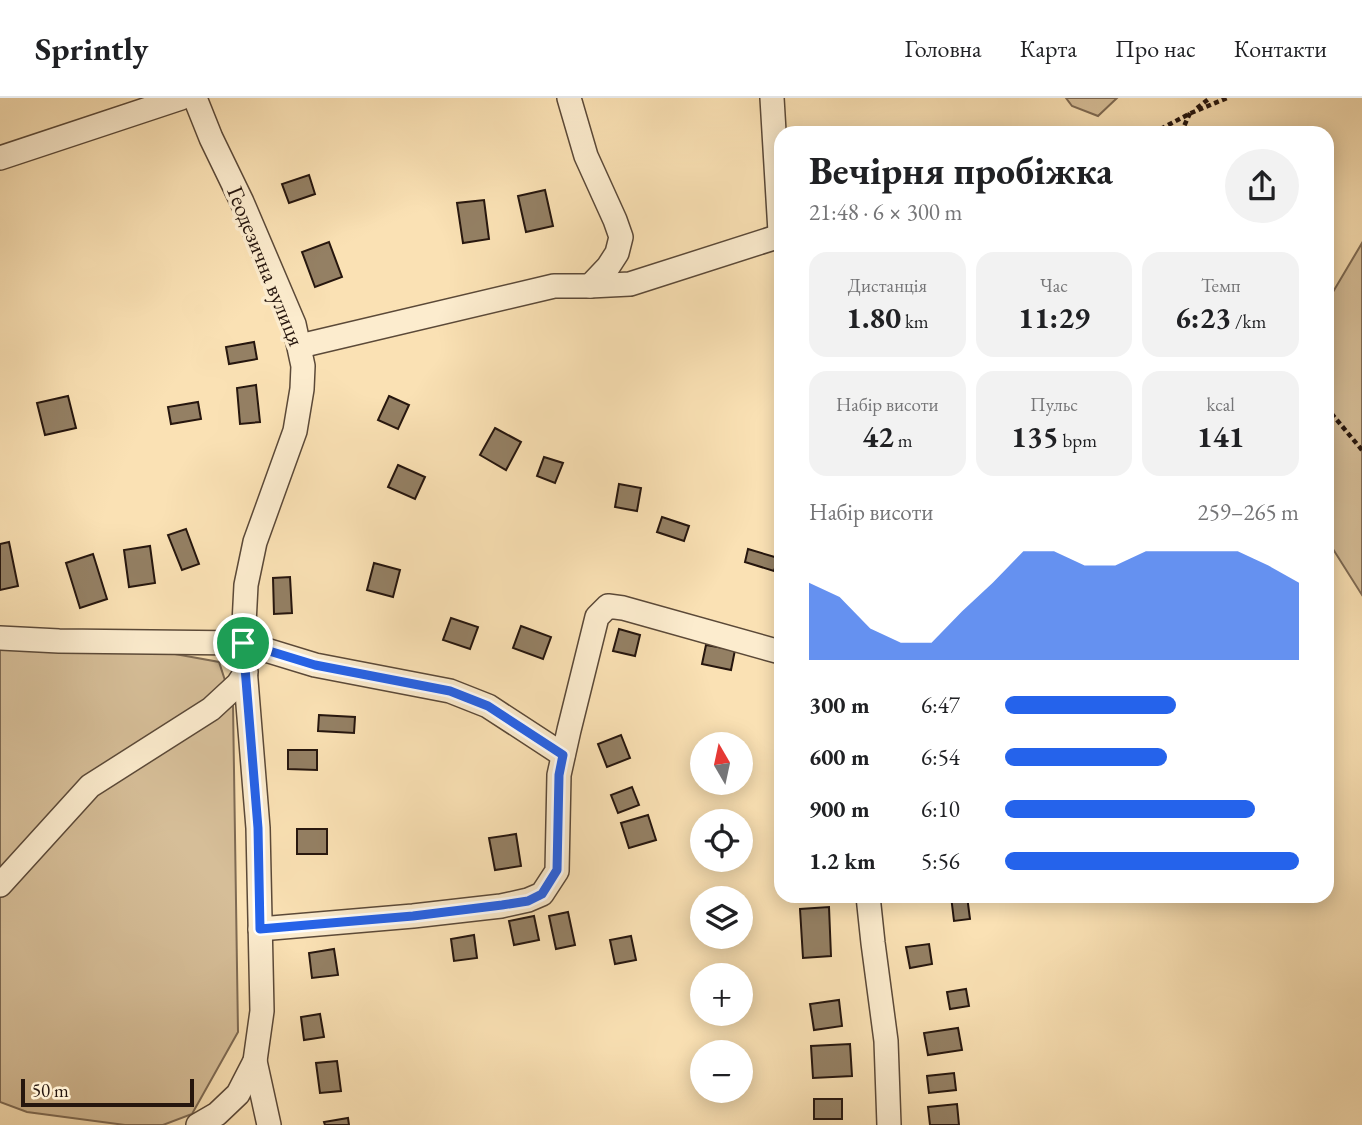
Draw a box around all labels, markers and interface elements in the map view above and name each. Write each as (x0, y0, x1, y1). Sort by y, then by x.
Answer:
text: Sprintly (35, 27, 148, 70)
text: Головна (904, 33, 982, 64)
text: Карта (1020, 33, 1077, 64)
text: Про нас (1115, 33, 1196, 64)
text: Контакти (1234, 33, 1327, 64)
text: Вечірня пробіжка (809, 146, 1113, 195)
button: share (1225, 149, 1299, 223)
street label: Геодезична вулиця (220, 182, 312, 350)
text: 21:48 · 6 × 300 m (809, 197, 962, 227)
text: Дистанція (848, 273, 927, 298)
text: Час (1040, 273, 1068, 298)
text: Темп (1201, 273, 1240, 298)
text: 1.80 (846, 298, 901, 337)
text: 11:29 (1018, 298, 1090, 337)
text: 6:23 (1175, 298, 1231, 337)
text: km (901, 309, 929, 334)
text: /km (1231, 309, 1266, 334)
text: Набір висоти (836, 392, 939, 417)
text: Пульс (1030, 392, 1078, 417)
text: kcal (1206, 392, 1235, 417)
text: 42 (862, 417, 894, 456)
text: 135 (1011, 417, 1059, 456)
text: 141 (1197, 417, 1244, 456)
text: m (894, 428, 913, 453)
text: bpm (1059, 428, 1097, 453)
text: Набір висоти (809, 497, 933, 527)
text: 259–265 m (1198, 497, 1299, 527)
pin (213, 613, 273, 673)
icon: arrive (224, 624, 262, 662)
text: 300 m (809, 690, 870, 720)
text: 6:47 (921, 690, 960, 720)
north arrow (690, 732, 752, 794)
map controls (690, 732, 753, 1103)
text: 600 m (809, 742, 870, 772)
text: 6:54 (921, 742, 960, 772)
text: 900 m (809, 794, 870, 824)
text: 6:10 (921, 794, 960, 824)
button: locate (690, 809, 753, 872)
text: 1.2 km (809, 846, 876, 876)
text: 5:56 (921, 846, 960, 876)
button: layers (690, 886, 753, 949)
button: + (690, 963, 753, 1026)
button: − (690, 1040, 753, 1103)
scale bar (21, 1076, 194, 1108)
text: 50 m (32, 1078, 69, 1103)

